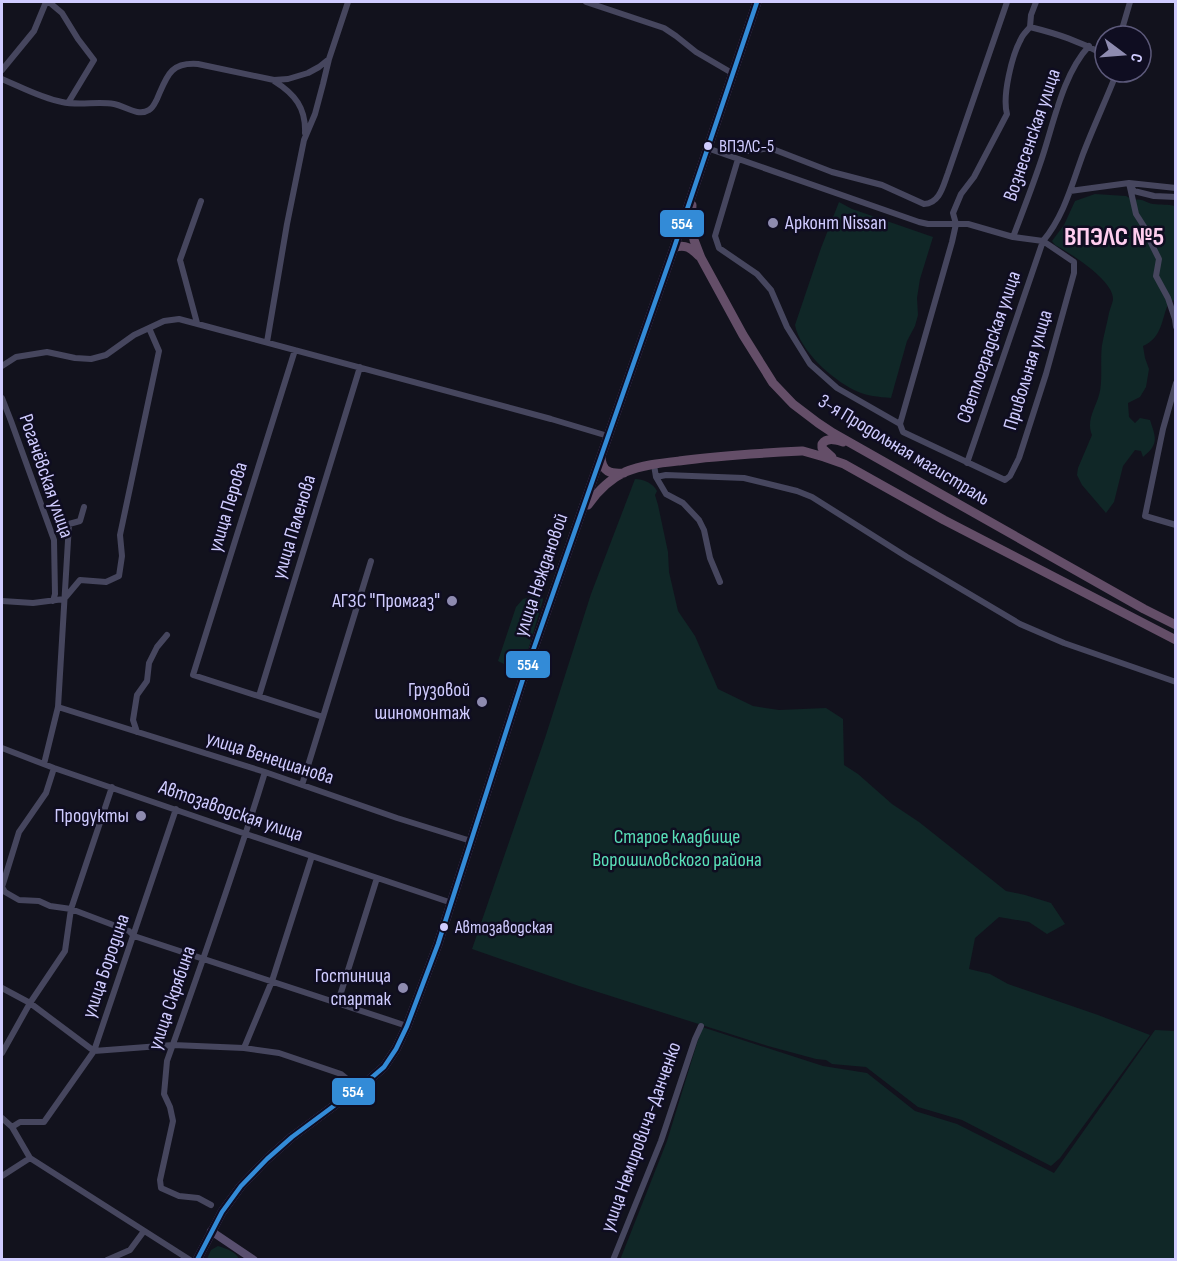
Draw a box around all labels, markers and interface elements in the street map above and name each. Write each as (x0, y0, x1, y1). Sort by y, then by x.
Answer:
north arrow (1093, 24, 1153, 84)
text: С (1126, 51, 1146, 64)
street label: Вознесенская улица (998, 66, 1066, 204)
place label: ВПЭЛС-5 (719, 136, 774, 157)
marker: ВПЭЛС-5 (702, 140, 714, 152)
line badge: 554 (659, 209, 705, 238)
place label: Арконт Nissan (784, 211, 886, 235)
text: 554 (671, 215, 693, 234)
marker: Арконт Nissan (766, 216, 780, 230)
district label: ВПЭЛС №5 (1064, 222, 1164, 253)
street label: Светлоградская улица (952, 268, 1026, 426)
street label: Привольная улица (998, 307, 1058, 433)
street label: 3-я Продольная магистраль (814, 389, 994, 511)
street label: Рогачёвская улица (14, 411, 78, 541)
street label: улица Перова (203, 459, 253, 555)
street label: улица Паленова (267, 472, 321, 582)
street label: улица Неждановой (509, 510, 573, 640)
place label: АГЗС "Промгаз" (331, 589, 440, 613)
marker: АГЗС "Промгаз" (445, 594, 459, 608)
line badge: 554 (505, 650, 551, 679)
text: 554 (517, 656, 539, 675)
place label: Грузовой шиномонтаж (375, 678, 470, 725)
marker: Грузовой шиномонтаж (475, 695, 489, 709)
street label: улица Венецианова (203, 726, 337, 790)
street label: Автозаводская улица (155, 775, 306, 847)
place label: Продукты (54, 804, 129, 828)
marker: Продукты (134, 809, 148, 823)
park label: Старое кладбище Ворошиловского района (592, 825, 762, 872)
street label: улица Бородина (77, 911, 135, 1021)
place label: Автозаводская (454, 917, 553, 938)
marker: Автозаводская (438, 921, 450, 933)
street label: улица Скрябина (143, 943, 201, 1053)
place label: Гостиница спартак (315, 964, 391, 1011)
marker: Гостиница спартак (396, 981, 410, 995)
street label: улица Немировича-Данченко (595, 1039, 687, 1235)
line badge: 554 (331, 1077, 376, 1106)
text: 554 (342, 1083, 364, 1102)

